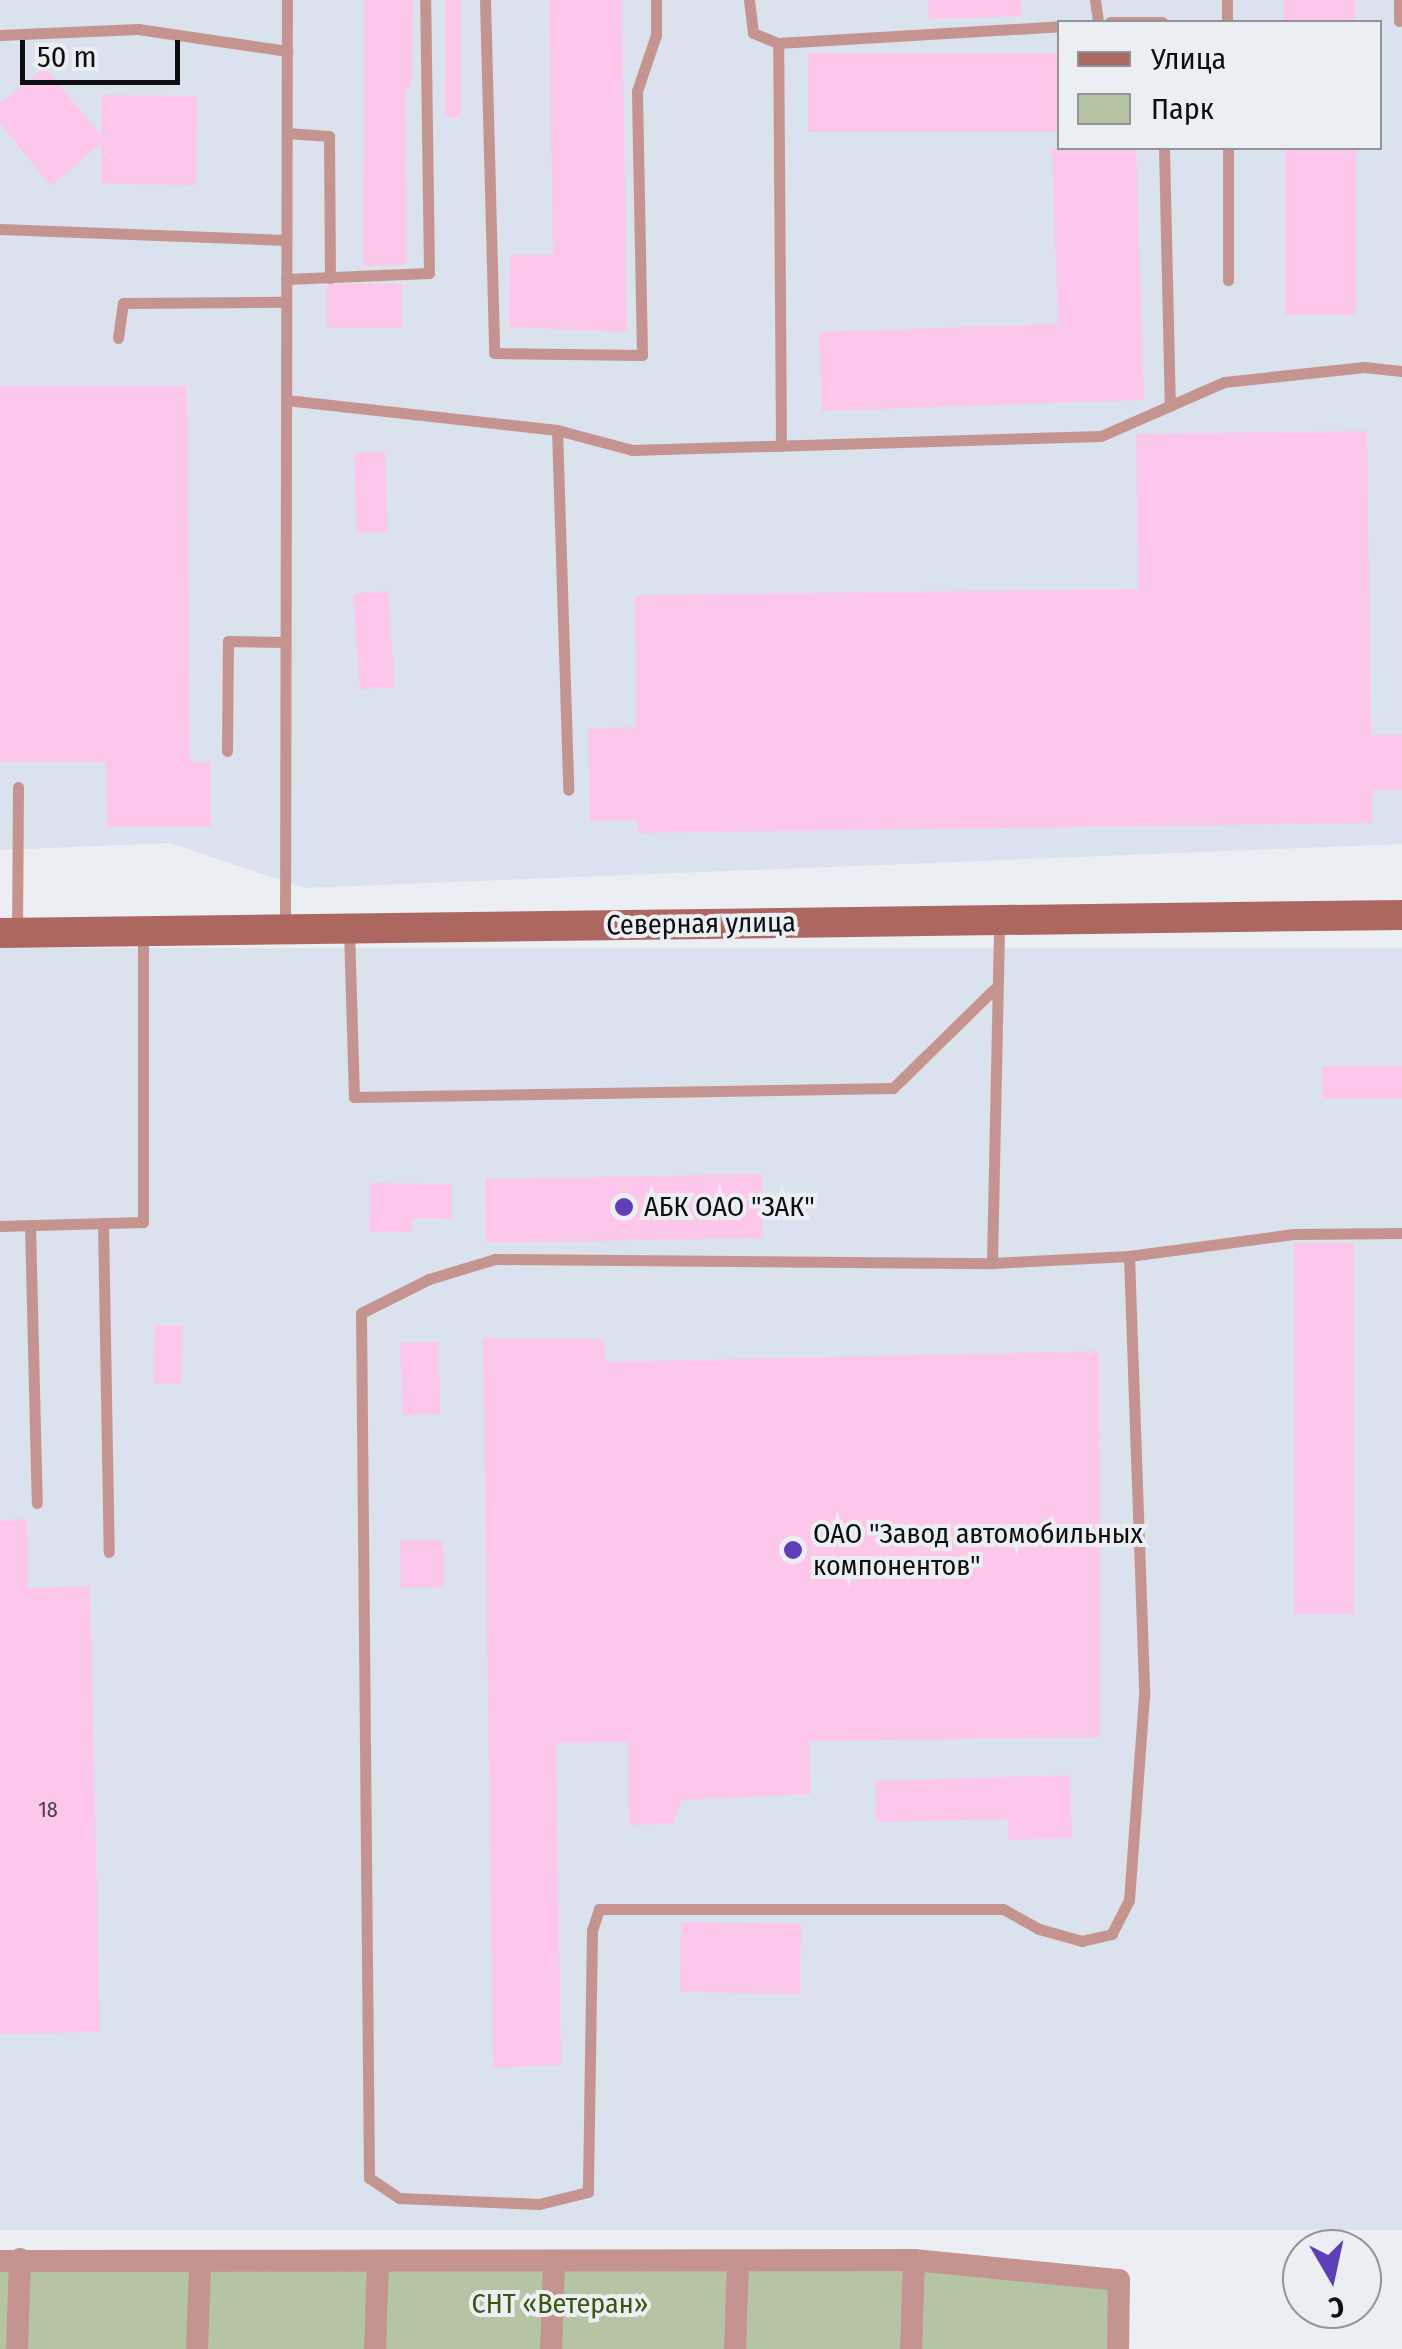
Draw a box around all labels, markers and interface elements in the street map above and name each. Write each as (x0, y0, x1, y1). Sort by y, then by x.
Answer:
scale bar (25, 20, 185, 82)
legend (1057, 20, 1382, 150)
text: 50 m (37, 39, 97, 75)
text: Улица (1151, 41, 1226, 77)
text: Парк (1151, 91, 1214, 127)
street label: Северная улица (606, 906, 796, 942)
place label: АБК ОАО "ЗАК" (644, 1190, 815, 1224)
marker: АБК ОАО "ЗАК" (613, 1196, 635, 1218)
place label: ОАО "Завод автомобильных компонентов" (813, 1517, 1143, 1583)
marker: ОАО "Завод автомобильных компонентов" (782, 1539, 804, 1561)
house number: 18 (38, 1797, 58, 1823)
north arrow (1282, 2229, 1382, 2329)
park label: СНТ «Ветеран» (471, 2287, 649, 2321)
text: С (1327, 2290, 1346, 2325)

